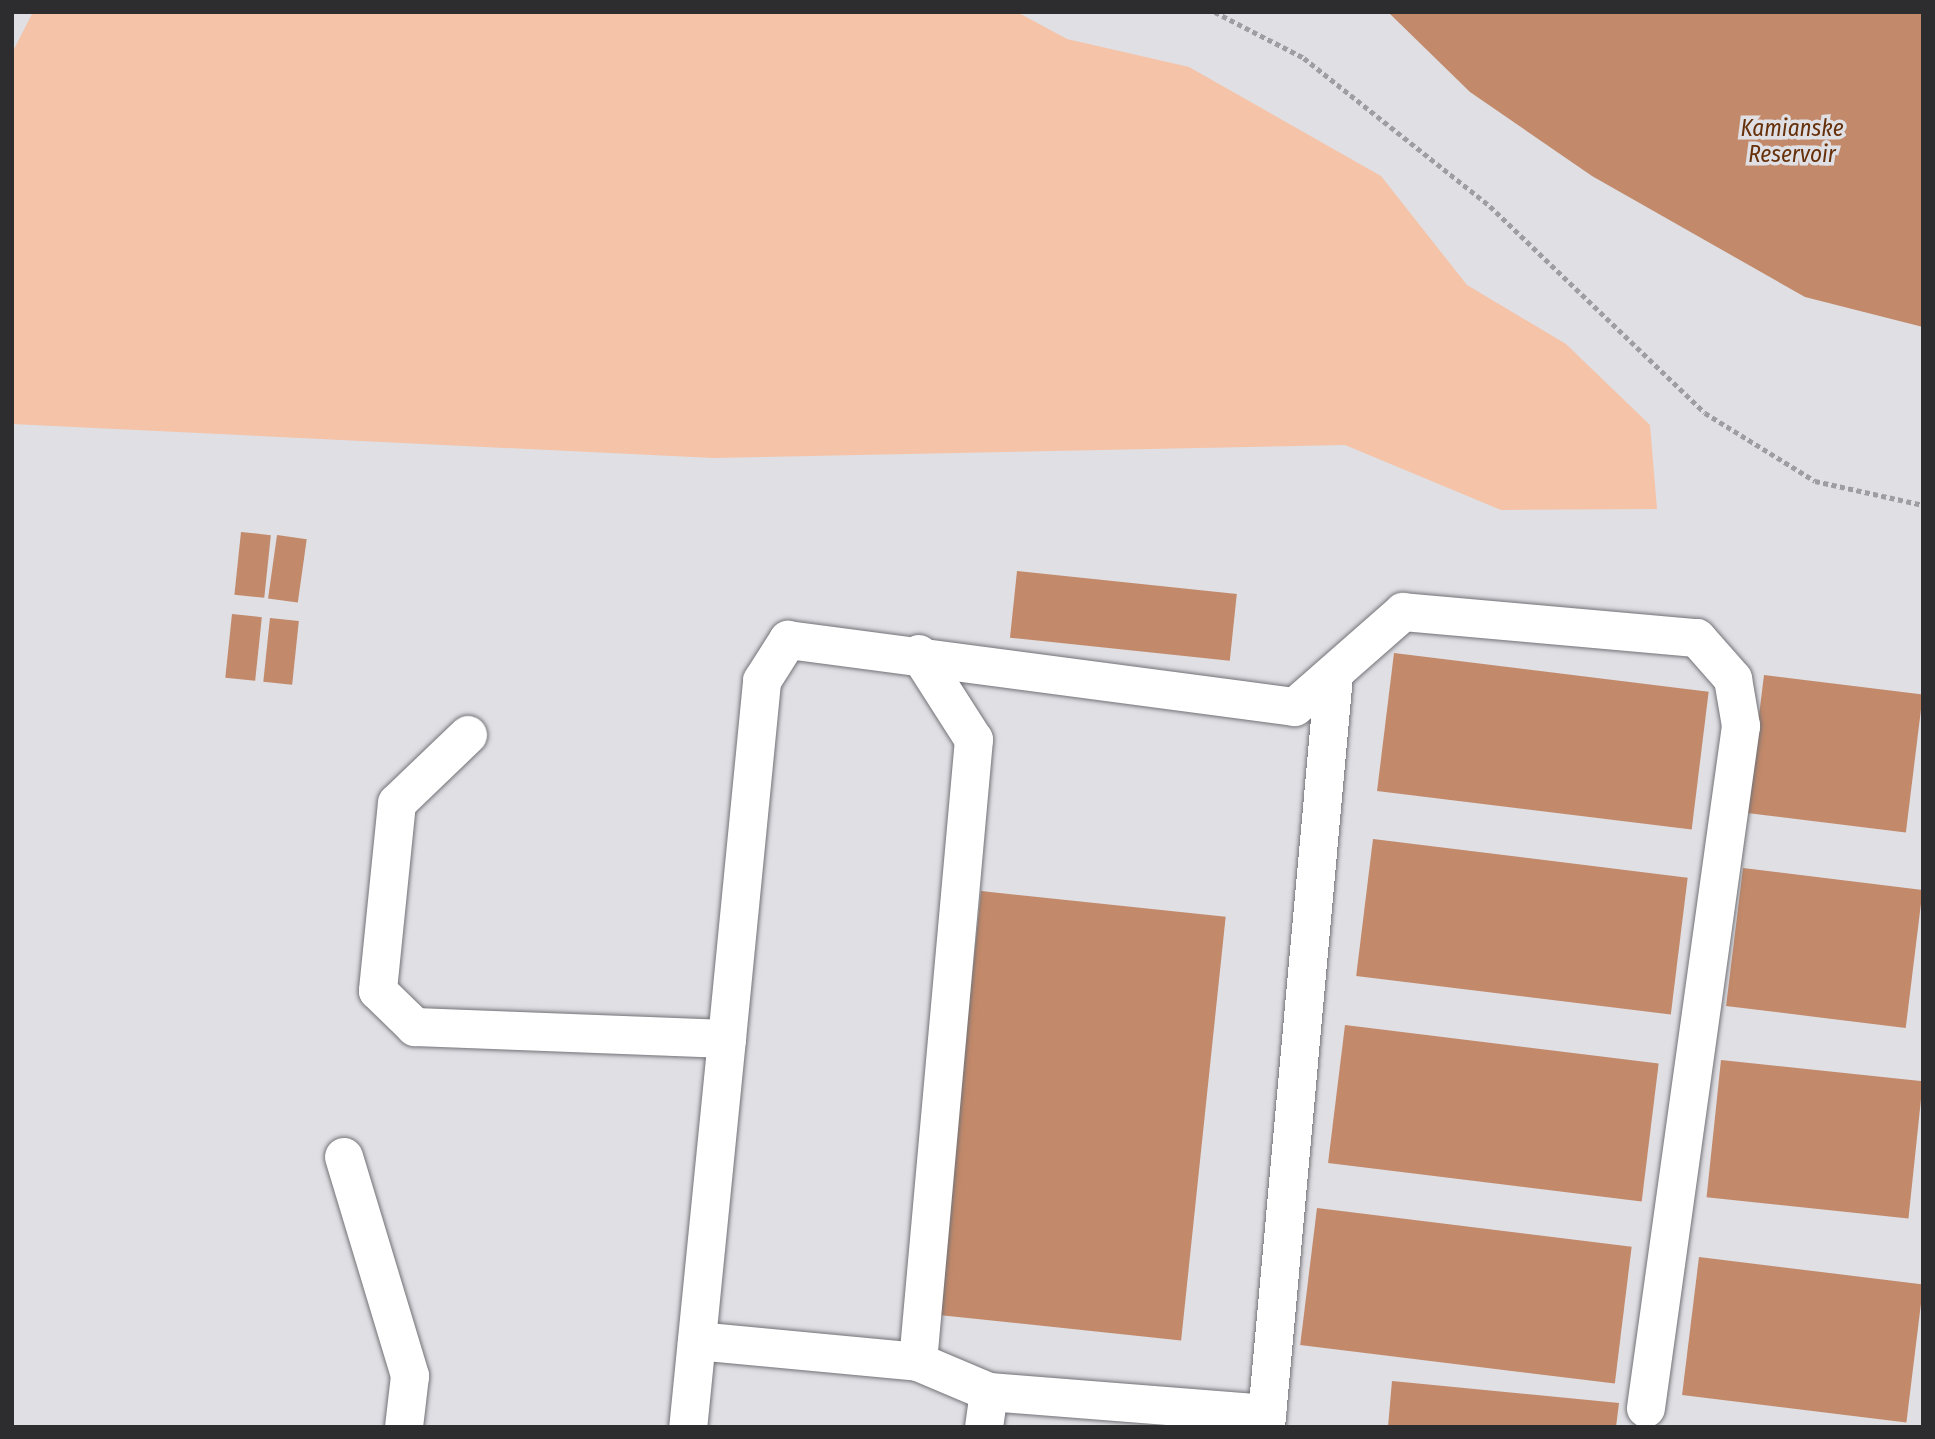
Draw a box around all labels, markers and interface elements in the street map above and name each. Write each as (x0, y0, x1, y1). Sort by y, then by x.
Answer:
water label: Kamianske Reservoir (1740, 114, 1844, 168)

